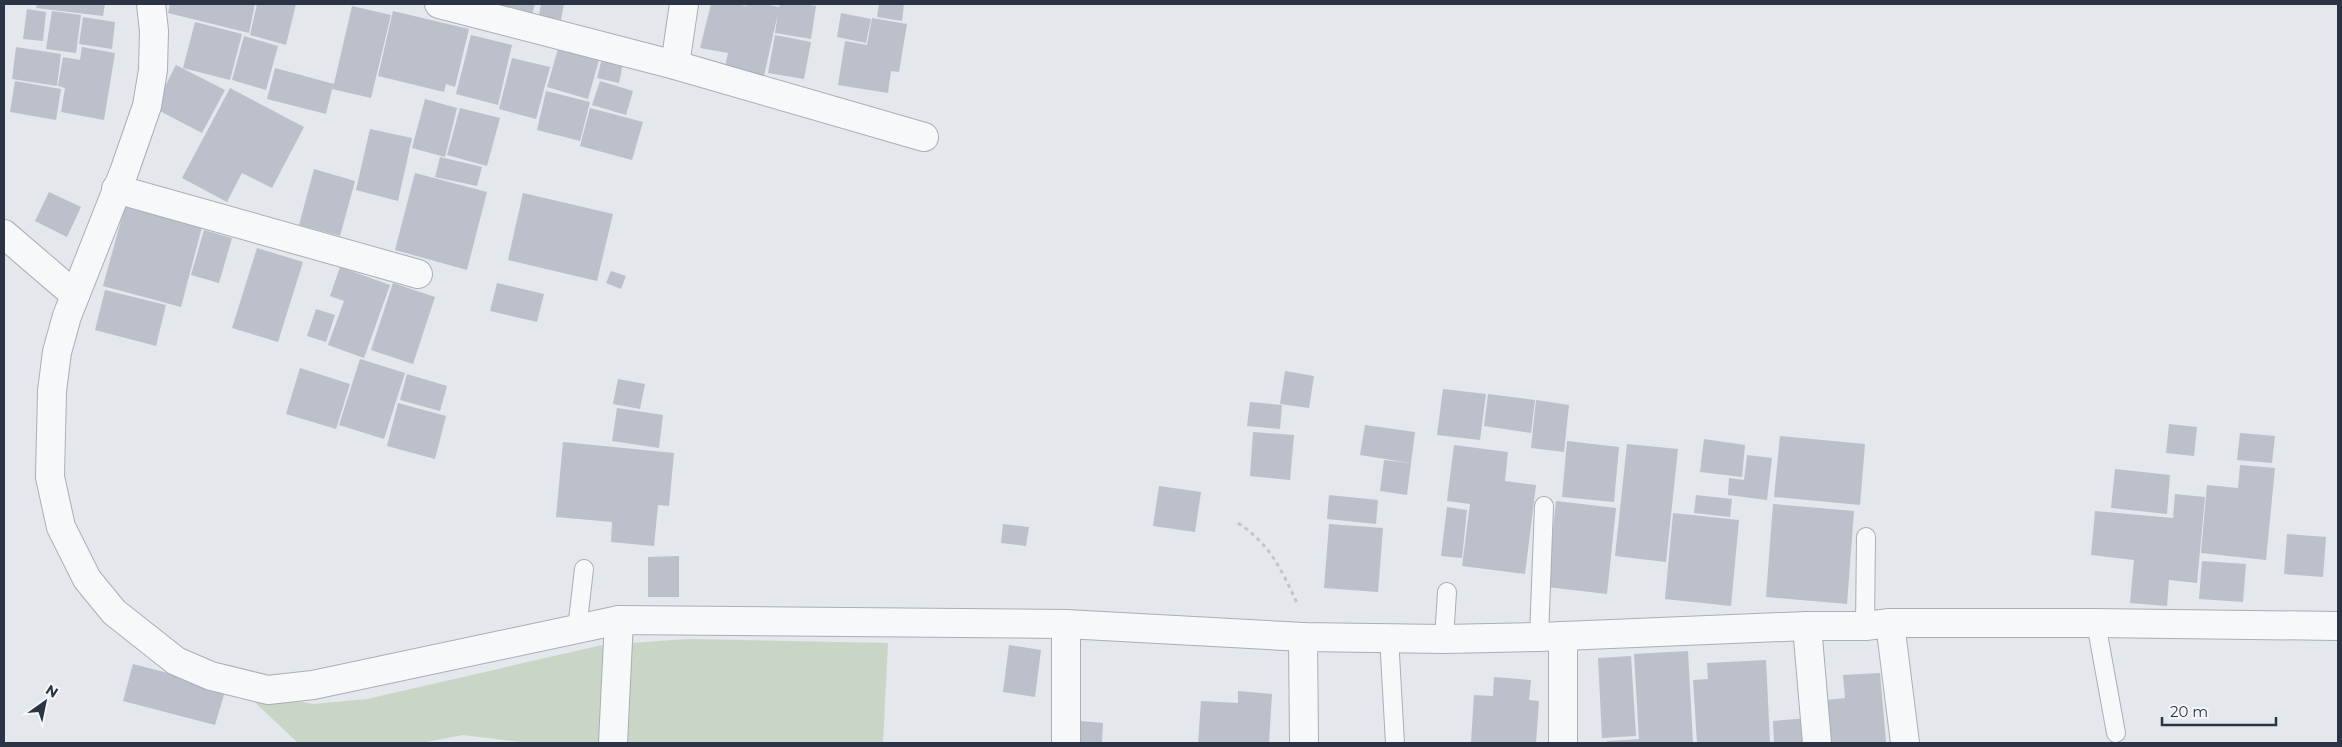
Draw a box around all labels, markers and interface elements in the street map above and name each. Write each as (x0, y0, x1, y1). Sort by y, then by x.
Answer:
north arrow (20, 677, 70, 727)
text: N (42, 680, 62, 702)
scale bar (2162, 694, 2276, 726)
text: 20 m (2170, 702, 2208, 721)

